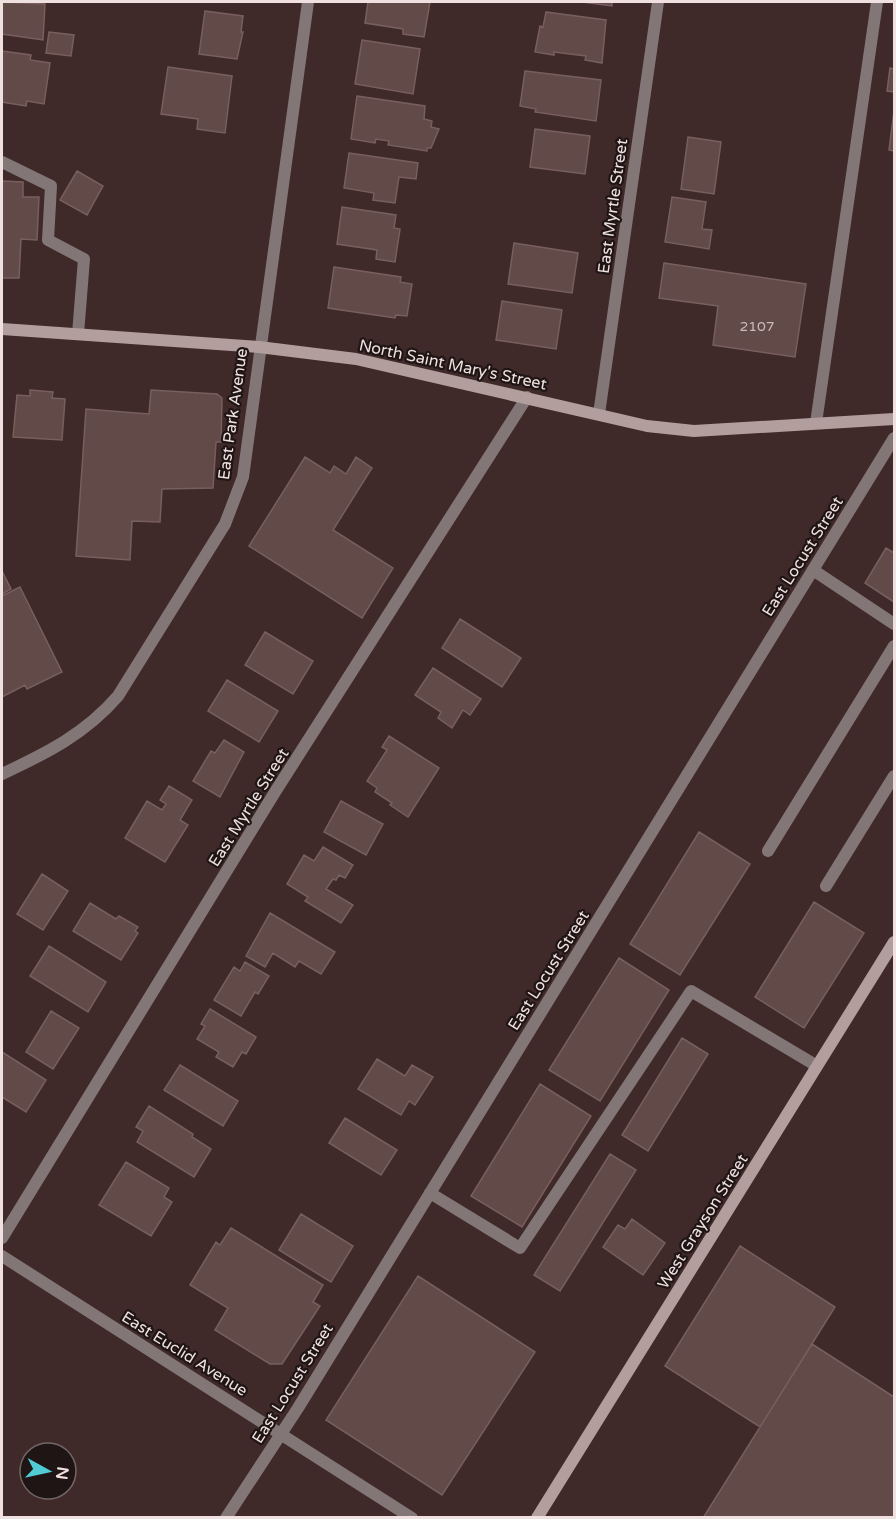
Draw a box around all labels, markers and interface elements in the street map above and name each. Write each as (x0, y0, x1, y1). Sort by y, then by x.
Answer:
street label: East Myrtle Street (594, 137, 632, 275)
house number: 2107 (739, 318, 775, 335)
street label: North Saint Mary's Street (357, 335, 549, 395)
street label: East Park Avenue (214, 347, 252, 481)
street label: East Locust Street (758, 493, 848, 620)
street label: East Myrtle Street (204, 745, 293, 871)
street label: East Locust Street (504, 907, 594, 1034)
street label: West Grayson Street (653, 1150, 752, 1293)
street label: East Euclid Avenue (118, 1307, 251, 1401)
street label: East Locust Street (248, 1320, 338, 1447)
north arrow (18, 1441, 78, 1501)
text: N (51, 1465, 73, 1481)

